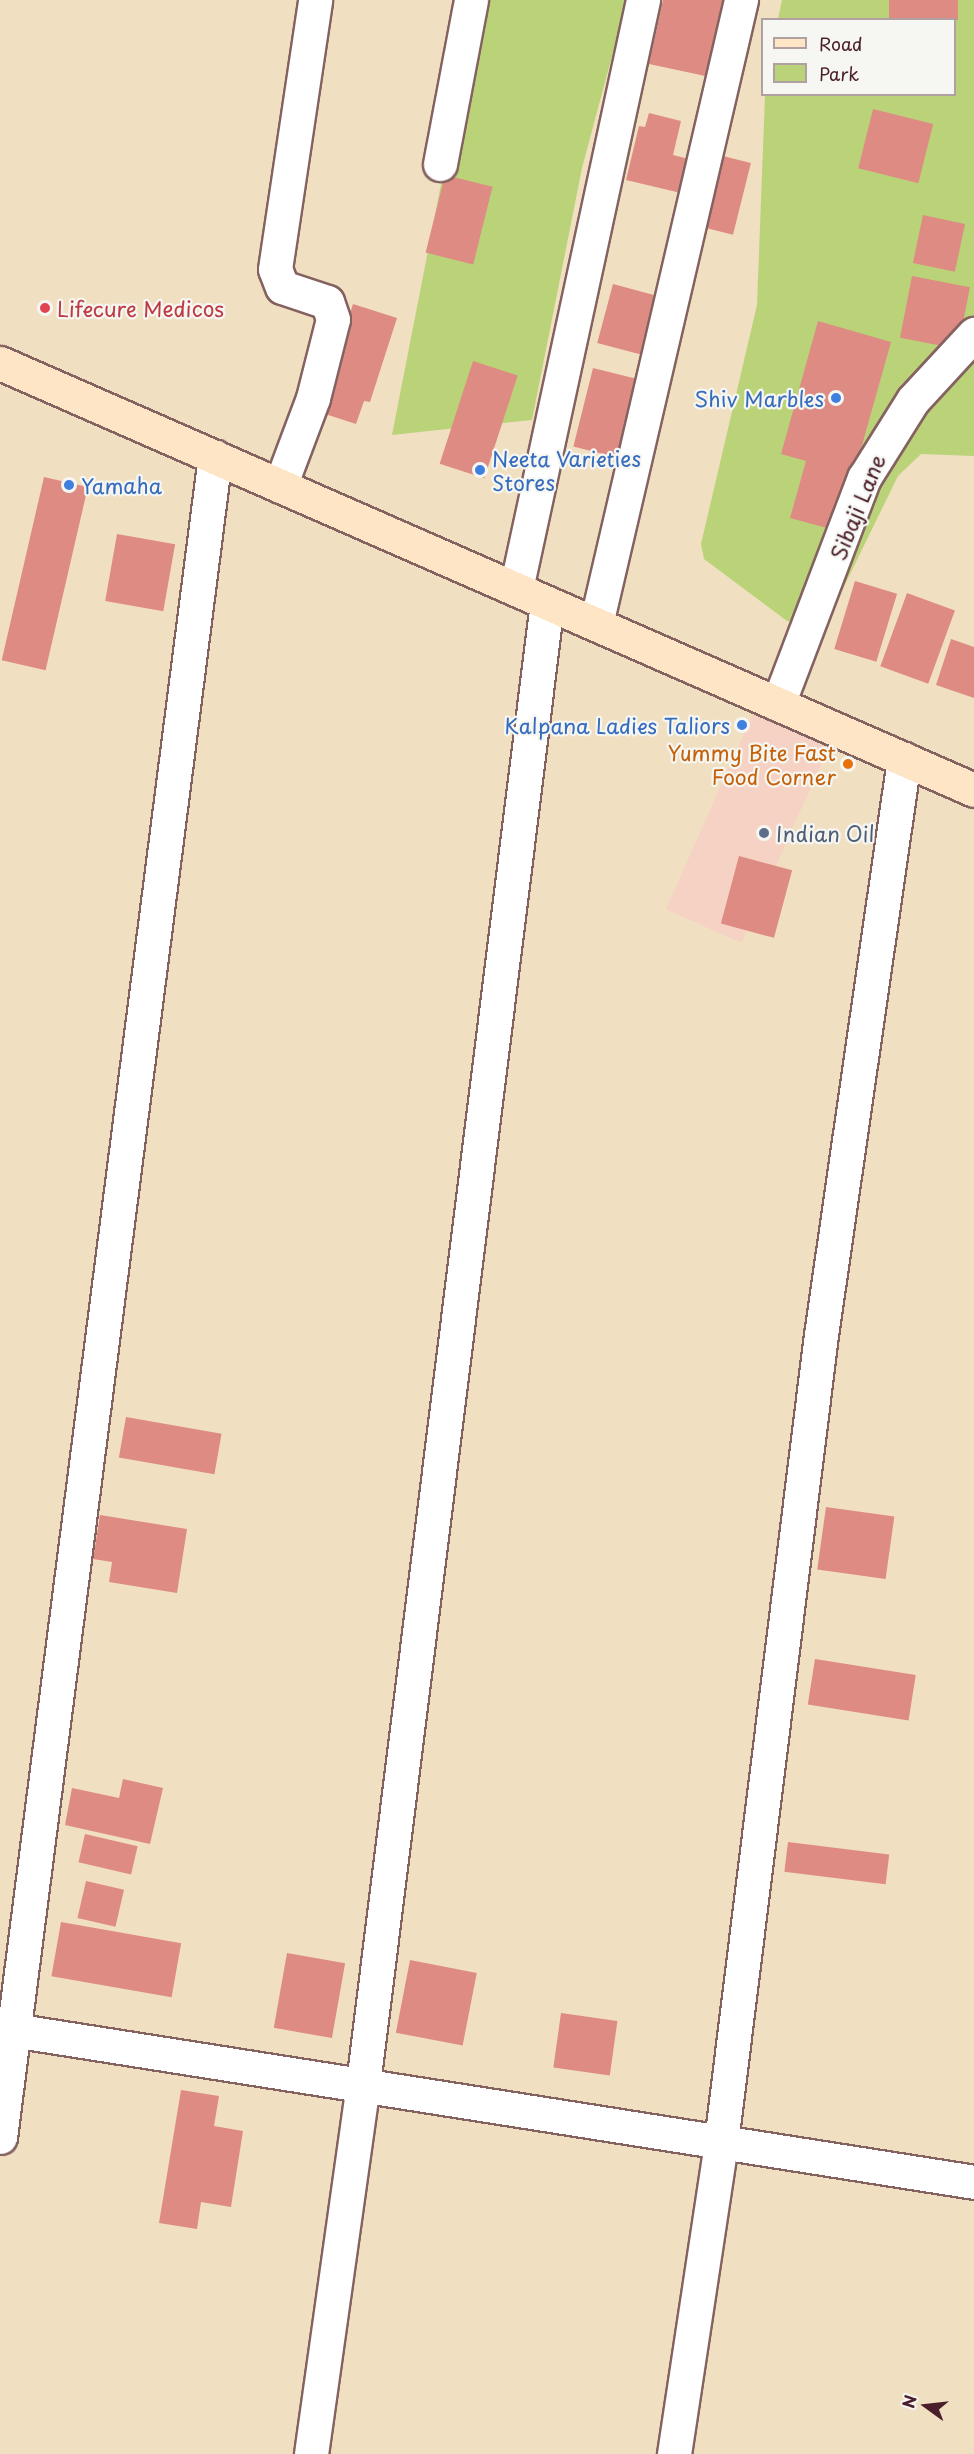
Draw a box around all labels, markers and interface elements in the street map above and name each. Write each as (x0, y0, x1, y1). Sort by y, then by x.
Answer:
legend (761, 18, 956, 96)
text: Road (819, 30, 863, 57)
text: Park (819, 60, 859, 87)
place label: Lifecure Medicos (57, 295, 225, 321)
marker: Lifecure Medicos (38, 301, 52, 315)
place label: Shiv Marbles (693, 385, 824, 411)
marker: Shiv Marbles (829, 391, 843, 405)
place label: Neeta Varieties Stores (492, 445, 644, 495)
street label: Sibaji Lane (824, 451, 890, 563)
marker: Neeta Varieties Stores (473, 463, 487, 477)
place label: Yamaha (81, 472, 162, 498)
marker: Yamaha (62, 478, 76, 492)
place label: Kalpana Ladies Taliors (503, 712, 730, 738)
marker: Kalpana Ladies Taliors (735, 718, 749, 732)
place label: Yummy Bite Fast Food Corner (666, 739, 836, 789)
marker: Yummy Bite Fast Food Corner (841, 757, 855, 771)
place label: Indian Oil (776, 820, 875, 846)
marker: Indian Oil (757, 826, 771, 840)
north arrow (896, 2376, 956, 2436)
text: N (895, 2392, 922, 2411)

